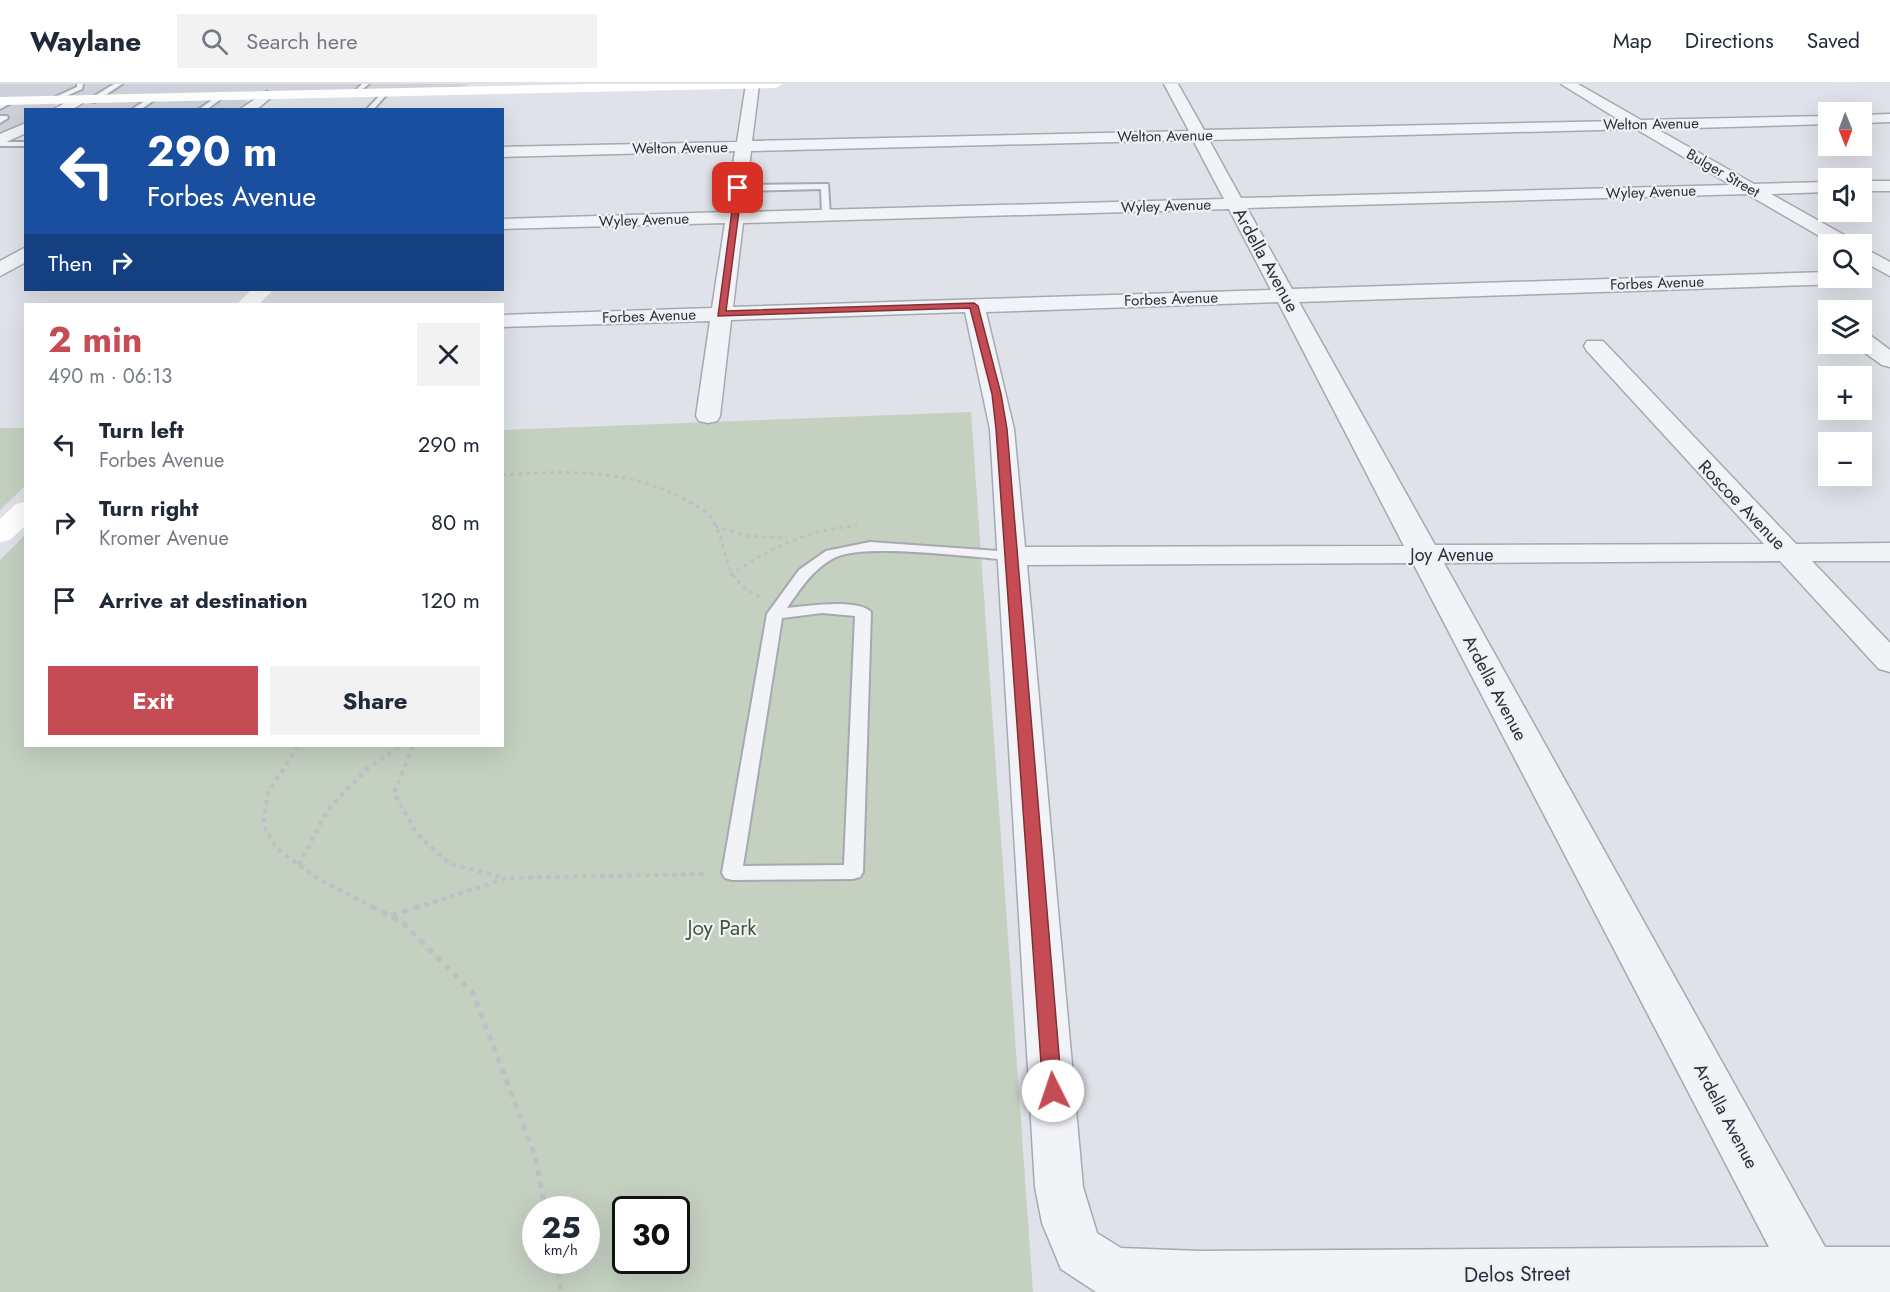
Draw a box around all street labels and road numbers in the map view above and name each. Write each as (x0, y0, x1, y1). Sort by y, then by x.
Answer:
street label: Welton Avenue (1603, 112, 1699, 136)
street label: Welton Avenue (1117, 124, 1213, 148)
street label: Welton Avenue (632, 136, 728, 160)
street label: Bulger Street (1682, 143, 1764, 203)
street label: Wyley Avenue (1606, 179, 1697, 205)
street label: Wyley Avenue (1121, 193, 1212, 219)
street label: Ardella Avenue (1227, 203, 1305, 317)
street label: Wyley Avenue (599, 207, 690, 233)
street label: Forbes Avenue (1610, 270, 1705, 296)
street label: Forbes Avenue (1124, 286, 1219, 312)
street label: Forbes Avenue (602, 303, 697, 329)
street label: Roscoe Avenue (1692, 454, 1792, 556)
street label: Joy Avenue (1408, 542, 1494, 568)
street label: Ardella Avenue (1456, 631, 1534, 745)
street label: Ardella Avenue (1687, 1059, 1765, 1173)
street label: Delos Street (1464, 1258, 1570, 1290)

